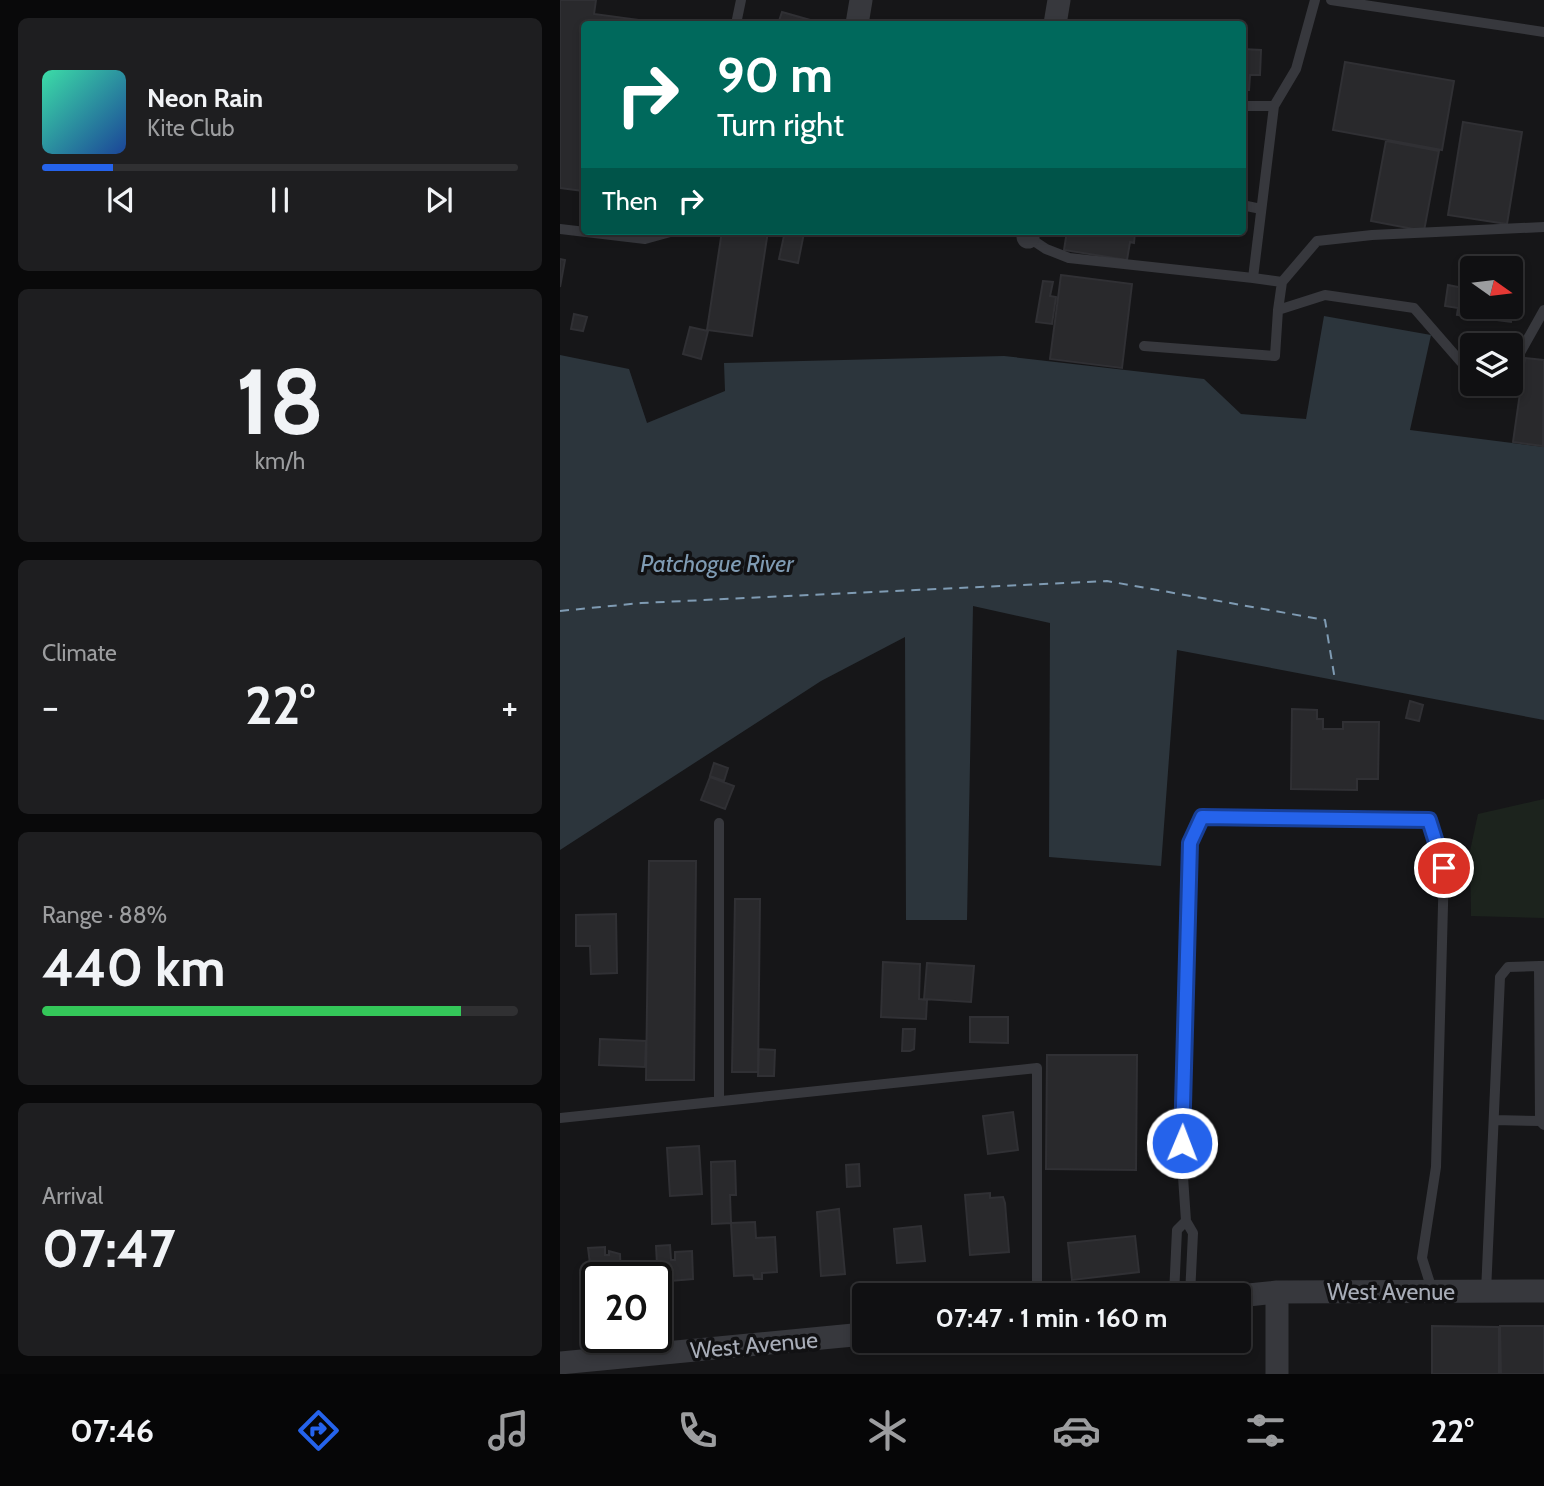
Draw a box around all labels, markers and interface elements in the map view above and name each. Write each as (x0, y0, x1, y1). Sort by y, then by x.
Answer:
text: 90 m (717, 45, 833, 104)
icon: right (602, 49, 693, 140)
text: Neon Rain (147, 82, 263, 114)
text: Turn right (717, 105, 844, 144)
text: Kite Club (147, 114, 234, 142)
icon: previous (102, 181, 140, 219)
icon: pause (261, 181, 299, 219)
icon: next (420, 181, 458, 219)
icon: right (672, 182, 710, 220)
text: Then (602, 185, 658, 217)
north arrow (1460, 256, 1522, 318)
map controls (1460, 256, 1523, 396)
button: layers (1460, 333, 1523, 396)
text: 18 (236, 346, 324, 457)
text: km/h (255, 447, 305, 475)
water label: Patchogue River (640, 549, 795, 578)
text: Climate (42, 639, 117, 667)
text: 22° (245, 674, 315, 737)
text: − (42, 683, 59, 730)
text: + (501, 683, 518, 730)
pin (1414, 838, 1474, 898)
icon: arrive (1425, 849, 1463, 887)
text: Range · 88% (42, 901, 167, 929)
text: 440 km (42, 936, 225, 999)
position arrow (1145, 1106, 1219, 1180)
text: Arrival (42, 1182, 103, 1210)
text: 07:47 (42, 1217, 176, 1280)
speed limit sign: 20 (581, 1262, 672, 1353)
street label: West Avenue (1327, 1278, 1455, 1306)
text: 07:47 · 1 min · 160 m (936, 1302, 1167, 1334)
street label: West Avenue (689, 1325, 819, 1365)
icon: directions (294, 1406, 343, 1455)
icon: music (484, 1406, 533, 1455)
icon: phone (673, 1406, 722, 1455)
icon: climate (863, 1406, 912, 1455)
icon: car (1052, 1406, 1101, 1455)
icon: filters (1241, 1406, 1290, 1455)
text: 07:46 (70, 1411, 154, 1450)
text: 22° (1431, 1411, 1474, 1450)

